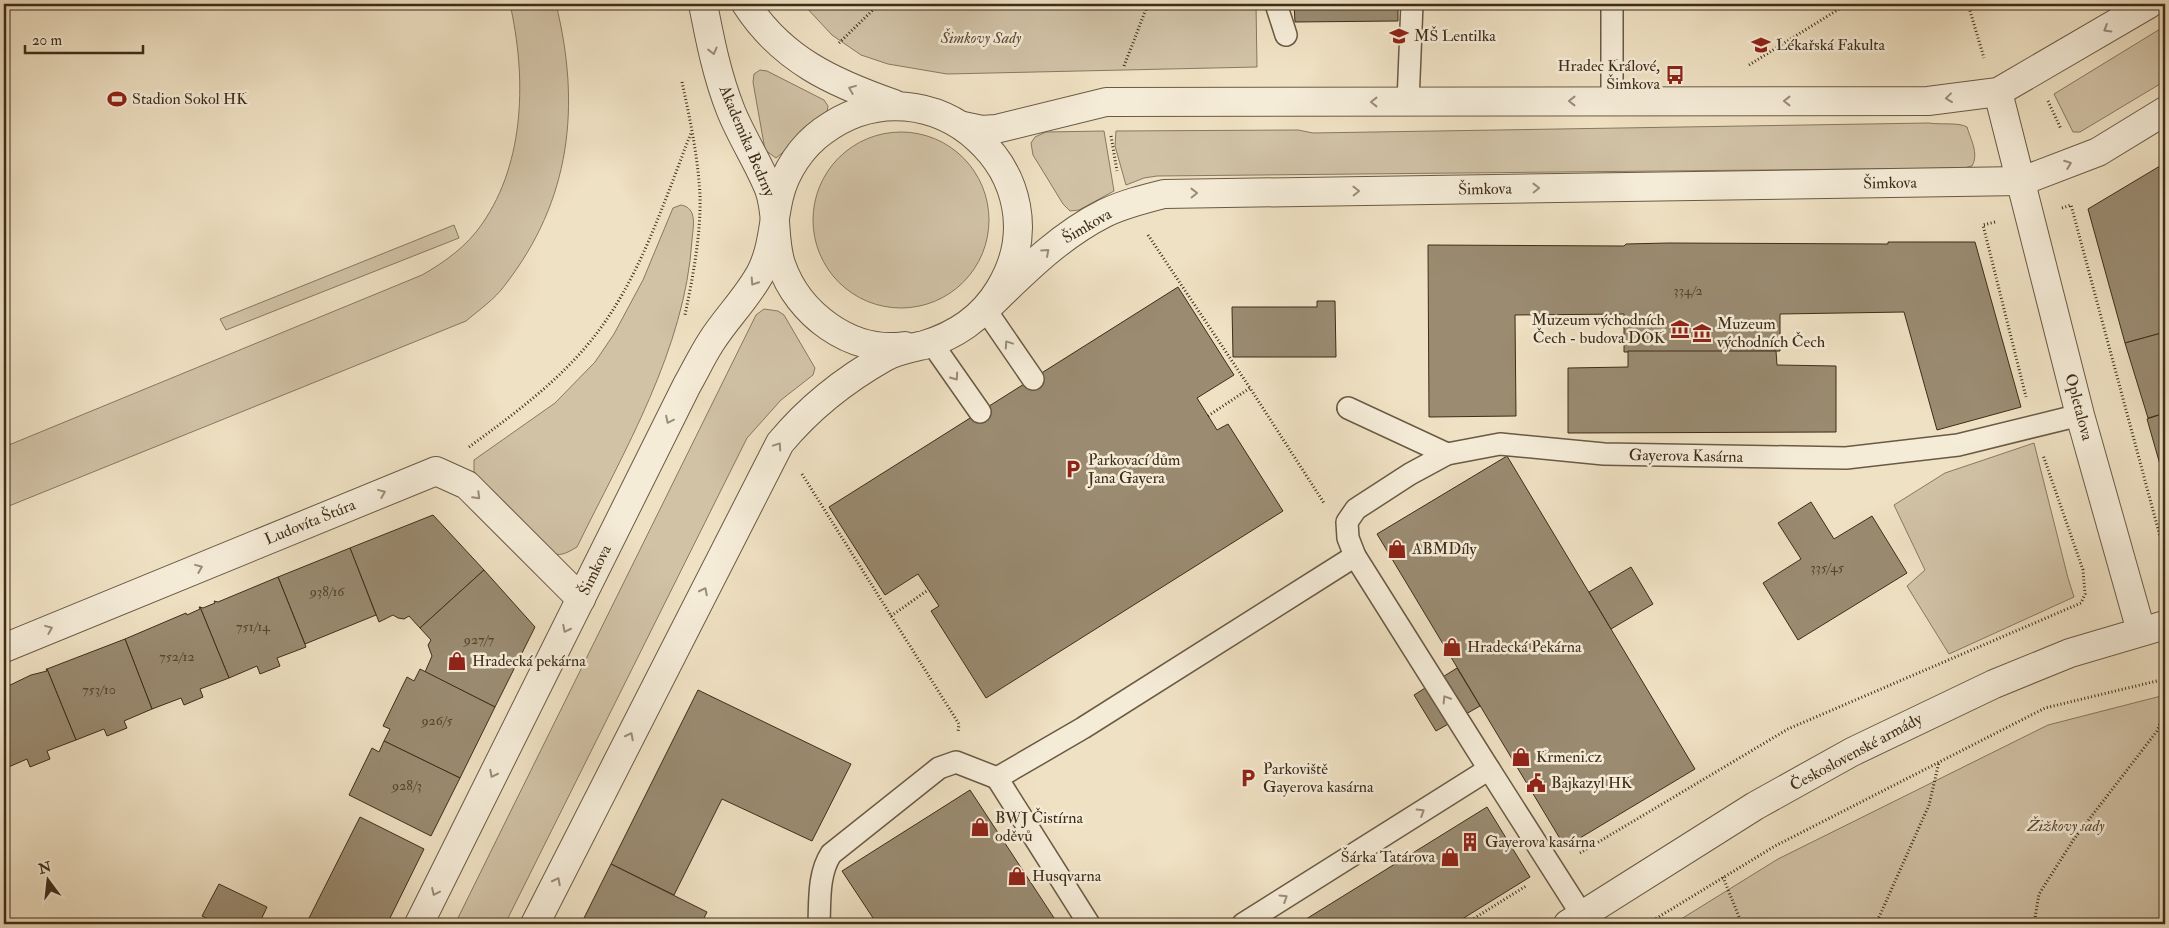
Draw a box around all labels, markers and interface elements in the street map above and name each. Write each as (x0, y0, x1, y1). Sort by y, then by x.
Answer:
scale bar (25, 22, 142, 54)
one-way arrow (2104, 22, 2113, 32)
school or university icon: MŠ Lentilka (1388, 25, 1410, 47)
place label: MŠ Lentilka (1414, 25, 1496, 46)
park label: Šimkovy Sady (940, 28, 1022, 48)
text: 20 m (32, 31, 62, 50)
school or university icon: Lékařská Fakulta (1750, 34, 1772, 56)
place label: Lékařská Fakulta (1776, 35, 1885, 55)
one-way arrow (707, 47, 718, 56)
place label: Hradec Králové, Šimkova (1557, 56, 1660, 94)
bus stop icon: Hradec Králové, Šimkova (1664, 64, 1686, 86)
street label: Akademika Bedrny (714, 81, 780, 201)
one-way arrow (849, 85, 857, 95)
sports icon: Stadion Sokol HK (106, 88, 128, 110)
place label: Stadion Sokol HK (132, 89, 248, 109)
one-way arrow (1945, 92, 1953, 103)
one-way arrow (1568, 96, 1576, 106)
one-way arrow (1783, 96, 1790, 106)
one-way arrow (1370, 97, 1378, 107)
one-way arrow (2063, 160, 2071, 170)
street label: Šimkova (1863, 172, 1918, 193)
street label: Šimkova (1458, 178, 1513, 199)
one-way arrow (1532, 183, 1540, 193)
one-way arrow (1352, 186, 1360, 196)
one-way arrow (1190, 188, 1198, 198)
street label: Šimkova (1058, 203, 1116, 248)
one-way arrow (1041, 249, 1050, 258)
one-way arrow (751, 277, 760, 286)
house number: 334/2 (1673, 282, 1703, 299)
place label: Muzeum východních Čech - budova DOK (1532, 310, 1666, 348)
place label: Muzeum východních Čech (1716, 314, 1826, 352)
museum icon: Muzeum východních Čech - budova DOK (1669, 318, 1691, 340)
museum icon: Muzeum východních Čech (1691, 322, 1713, 344)
one-way arrow (1005, 341, 1014, 350)
one-way arrow (949, 371, 958, 381)
street label: Opletalova (2060, 371, 2098, 443)
one-way arrow (666, 415, 676, 424)
one-way arrow (772, 443, 782, 452)
street label: Gayerova Kasárna (1629, 445, 1744, 467)
place label: Parkovací dům Jana Gayera (1087, 450, 1181, 489)
parking icon: Parkovací dům Jana Gayera (1062, 458, 1084, 480)
one-way arrow (377, 489, 386, 499)
one-way arrow (472, 490, 481, 499)
street label: Ludovíta Štúra (261, 494, 359, 549)
shop icon: ABMDíly (1386, 538, 1408, 560)
place label: ABMDíly (1411, 539, 1477, 559)
street label: Šimkova (573, 541, 616, 599)
house number: 335/45 (1810, 559, 1845, 576)
one-way arrow (194, 563, 203, 574)
house number: 938/16 (309, 583, 345, 600)
one-way arrow (698, 587, 708, 596)
house number: 751/14 (236, 618, 271, 635)
one-way arrow (562, 623, 572, 632)
one-way arrow (44, 625, 53, 635)
house number: 927/7 (463, 631, 495, 648)
shop icon: Hradecká Pekárna (1441, 636, 1463, 658)
place label: Hradecká Pekárna (1467, 637, 1582, 657)
house number: 752/12 (159, 648, 195, 665)
shop icon: Hradecká pekárna (446, 650, 468, 672)
place label: Hradecká pekárna (472, 651, 586, 672)
house number: 753/10 (82, 681, 116, 698)
one-way arrow (1442, 696, 1452, 705)
street label: Československé armády (1786, 707, 1926, 795)
house number: 926/5 (420, 712, 453, 729)
one-way arrow (624, 732, 635, 741)
shop icon: Krmeni.cz (1510, 746, 1532, 768)
place label: Krmeni.cz (1536, 747, 1602, 767)
place label: Parkoviště Gayerova kasárna (1263, 759, 1374, 797)
parking icon: Parkoviště Gayerova kasárna (1237, 767, 1259, 789)
one-way arrow (489, 769, 499, 778)
public building icon: Bajkazyl HK (1525, 772, 1547, 794)
place label: Bajkazyl HK (1551, 773, 1633, 793)
house number: 928/3 (391, 777, 422, 794)
place label: BWJ Čistírna oděvů (995, 807, 1083, 846)
one-way arrow (1416, 808, 1425, 818)
shop icon: BWJ Čistírna oděvů (969, 816, 991, 838)
park label: Žižkovy sady (2027, 816, 2105, 836)
building icon: Gayerova kasárna (1459, 831, 1481, 853)
place label: Gayerova kasárna (1485, 832, 1596, 852)
place label: Šárka Tatárova (1341, 846, 1435, 867)
shop icon: Šárka Tatárova (1439, 846, 1461, 868)
north arrow (22, 856, 72, 906)
text: N (36, 858, 53, 878)
shop icon: Husqvarna (1006, 865, 1028, 887)
place label: Husqvarna (1032, 866, 1102, 886)
one-way arrow (551, 877, 561, 886)
one-way arrow (430, 887, 441, 896)
one-way arrow (1279, 895, 1288, 905)

